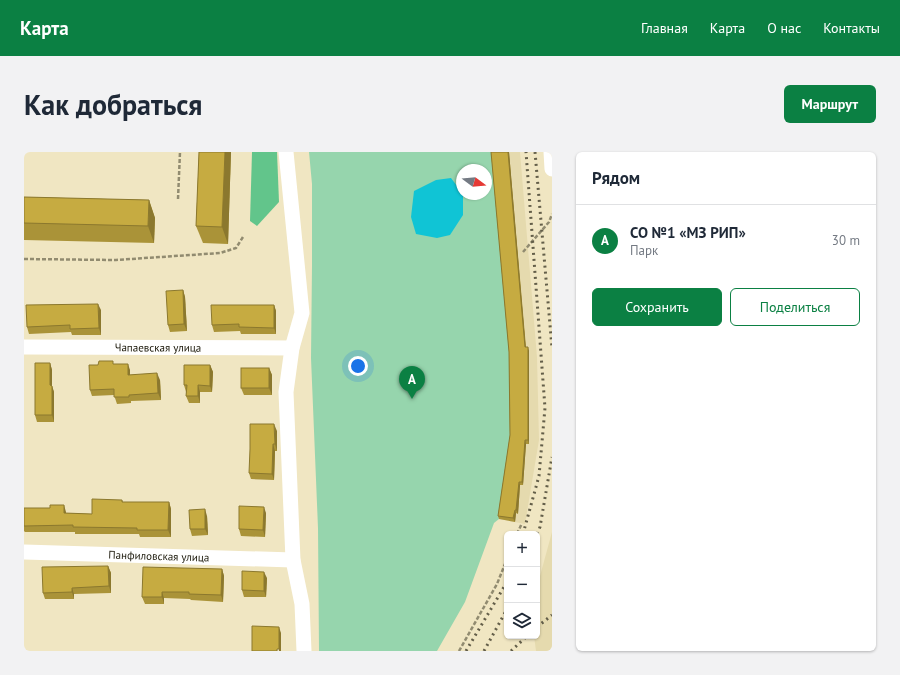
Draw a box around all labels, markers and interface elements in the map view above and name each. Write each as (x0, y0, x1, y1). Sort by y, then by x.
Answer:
text: Карта (20, 16, 69, 40)
text: Главная (641, 19, 688, 37)
text: Карта (710, 19, 745, 37)
text: О нас (767, 19, 801, 37)
text: Контакты (823, 19, 880, 37)
button: Маршрут (784, 85, 876, 123)
text: Как добраться (24, 86, 202, 123)
north arrow (456, 164, 492, 200)
text: Рядом (592, 167, 640, 189)
text: СО №1 «МЗ РИП» (630, 223, 746, 242)
text: A (601, 232, 609, 249)
text: 30 m (832, 232, 860, 249)
text: Парк (630, 242, 658, 259)
button: Сохранить (592, 288, 722, 326)
button: Поделиться (730, 288, 860, 326)
street label: Чапаевская улица (115, 340, 201, 355)
your location (348, 356, 368, 376)
pin: A (399, 366, 425, 399)
map controls (504, 531, 540, 639)
button: + (504, 531, 540, 567)
street label: Панфиловская улица (108, 548, 210, 565)
button: − (504, 567, 540, 603)
button: layers (504, 603, 540, 639)

